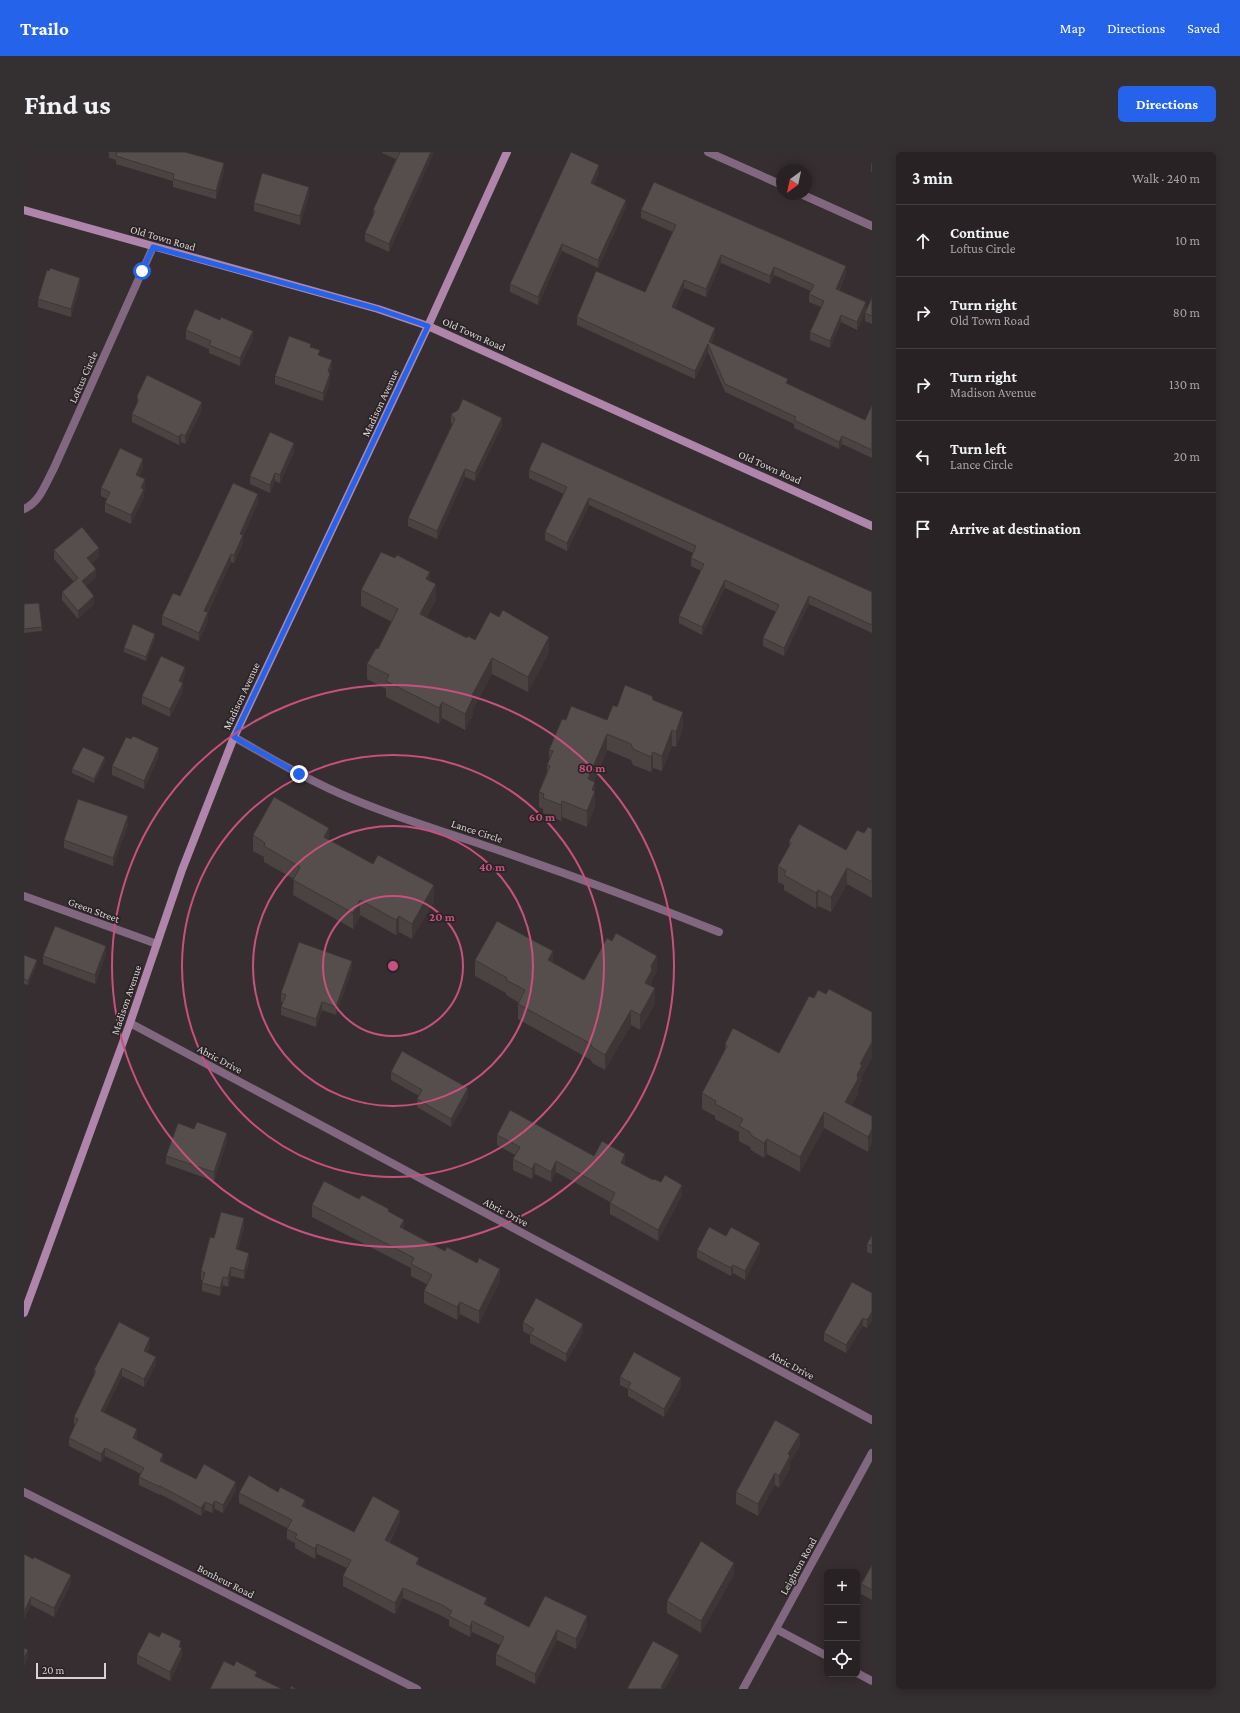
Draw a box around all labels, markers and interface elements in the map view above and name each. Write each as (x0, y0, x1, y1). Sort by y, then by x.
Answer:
text: Trailo (20, 18, 69, 39)
text: Map (1060, 20, 1085, 36)
text: Directions (1107, 20, 1165, 36)
text: Saved (1187, 20, 1220, 36)
button: Directions (1118, 86, 1216, 122)
text: Find us (24, 89, 111, 120)
north arrow (776, 164, 812, 200)
text: 3 min (912, 169, 953, 188)
text: Walk · 240 m (1132, 171, 1200, 186)
street label: Old Town Road (129, 223, 197, 253)
text: Continue (950, 225, 1009, 241)
icon: ahead (912, 230, 934, 252)
text: 10 m (1175, 233, 1200, 248)
text: Loftus Circle (950, 241, 1015, 256)
route start (133, 262, 151, 280)
text: Turn right (950, 297, 1017, 313)
icon: right (912, 302, 934, 324)
text: 80 m (1173, 305, 1200, 320)
text: Old Town Road (950, 313, 1030, 328)
street label: Old Town Road (441, 315, 507, 353)
street label: Loftus Circle (66, 349, 100, 405)
street label: Madison Avenue (359, 367, 401, 439)
text: Turn right (950, 369, 1017, 385)
icon: right (912, 374, 934, 396)
text: 130 m (1169, 377, 1200, 392)
text: Madison Avenue (950, 385, 1036, 400)
text: Turn left (950, 441, 1006, 457)
icon: left (912, 446, 934, 468)
street label: Old Town Road (737, 448, 803, 486)
text: 20 m (1174, 449, 1200, 464)
text: Lance Circle (950, 457, 1013, 472)
icon: arrive (912, 518, 934, 540)
text: Arrive at destination (950, 521, 1081, 537)
street label: Madison Avenue (220, 660, 262, 732)
text: 80 m (579, 761, 606, 775)
route end (290, 765, 308, 783)
text: 60 m (529, 810, 556, 824)
street label: Lance Circle (450, 817, 504, 845)
text: 40 m (479, 860, 506, 874)
street label: Green Street (67, 895, 122, 925)
text: 20 m (429, 910, 456, 924)
centre of rings (386, 959, 400, 973)
street label: Madison Avenue (108, 963, 144, 1036)
street label: Abric Drive (195, 1042, 245, 1076)
street label: Abric Drive (481, 1195, 531, 1229)
street label: Abric Drive (767, 1348, 817, 1382)
street label: Leighton Road (777, 1535, 820, 1597)
street label: Bonheur Road (196, 1562, 257, 1601)
map controls (824, 1569, 860, 1677)
button: + (824, 1569, 860, 1605)
button: − (824, 1605, 860, 1641)
button: locate (824, 1641, 860, 1677)
scale bar (36, 1661, 106, 1680)
text: 20 m (42, 1664, 64, 1676)

